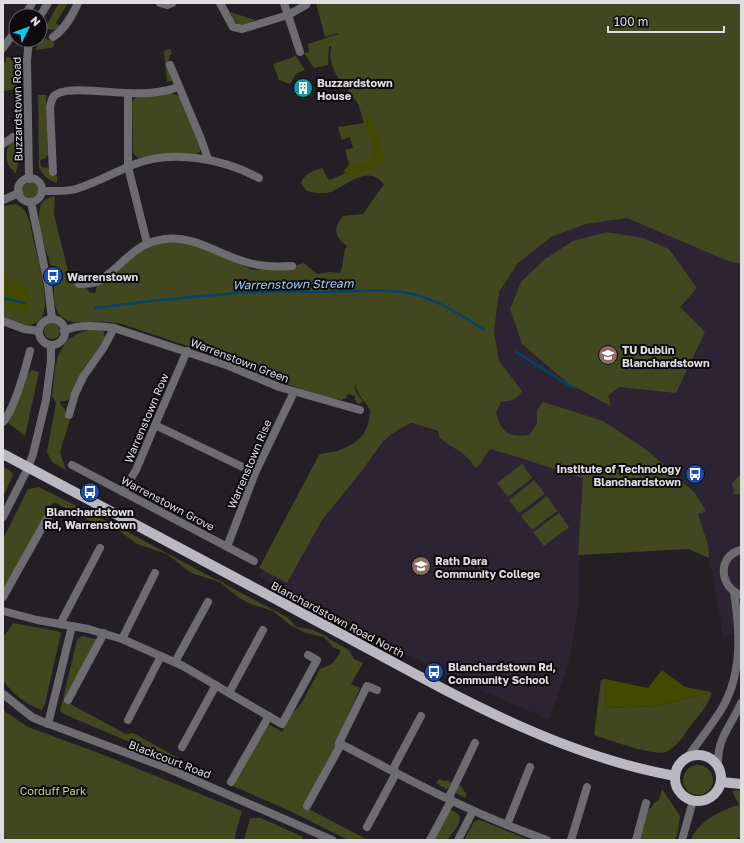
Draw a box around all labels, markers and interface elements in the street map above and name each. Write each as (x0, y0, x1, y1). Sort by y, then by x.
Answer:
north arrow (8, 8, 48, 48)
scale bar (608, 8, 724, 34)
text: N (28, 14, 43, 28)
text: 100 m (614, 14, 648, 29)
street label: Buzzardstown Road (10, 57, 24, 161)
place label: Buzzardstown House (317, 76, 393, 102)
building icon: Buzzardstown House (292, 77, 314, 99)
bus stop icon: Warrenstown (42, 265, 64, 287)
place label: Warrenstown (67, 270, 139, 283)
water label: Warrenstown Stream (232, 275, 355, 293)
street label: Warrenstown Green (189, 335, 291, 385)
place label: TU Dublin Blanchardstown (622, 343, 710, 369)
school or university icon: TU Dublin Blanchardstown (597, 344, 619, 366)
street label: Warrenstown Row (121, 371, 171, 465)
street label: Warrenstown Rise (224, 417, 274, 511)
place label: Institute of Technology Blanchardstown (557, 462, 681, 488)
bus stop icon: Institute of Technology Blanchardstown (684, 463, 706, 485)
street label: Warrenstown Grove (119, 473, 217, 533)
bus stop icon: Blanchardstown Rd, Warrenstown (79, 481, 101, 503)
place label: Blanchardstown Rd, Warrenstown (44, 505, 136, 531)
place label: Rath Dara Community College (435, 554, 541, 580)
school or university icon: Rath Dara Community College (410, 555, 432, 577)
street label: Blanchardstown Road North (269, 578, 407, 660)
place label: Blanchardstown Rd, Community School (448, 660, 556, 686)
bus stop icon: Blanchardstown Rd, Community School (423, 661, 445, 683)
street label: Blackcourt Road (127, 737, 213, 781)
park label: Corduff Park (20, 784, 86, 797)

